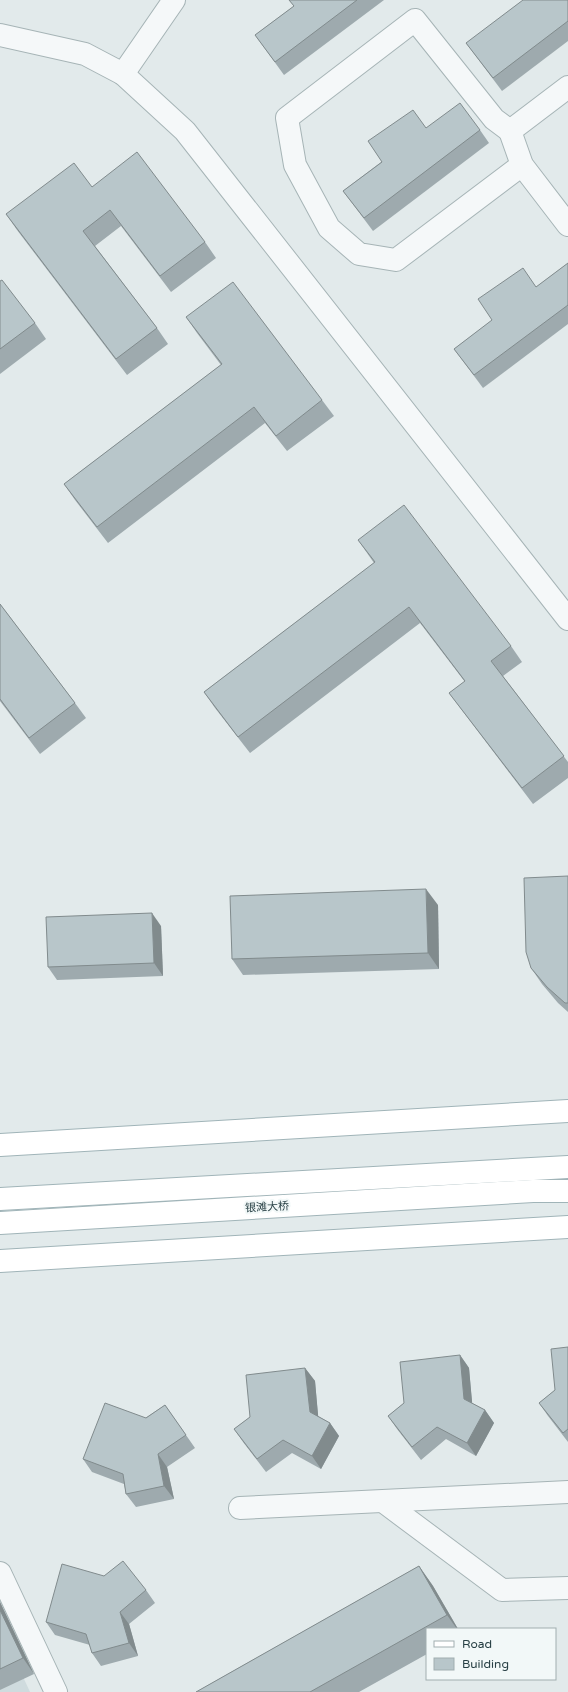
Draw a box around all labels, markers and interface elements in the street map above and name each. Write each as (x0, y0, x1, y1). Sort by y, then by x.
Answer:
street label: 银滩大桥 (245, 1199, 289, 1215)
legend (426, 1628, 556, 1680)
text: Road (462, 1637, 492, 1651)
text: Building (462, 1657, 509, 1671)

